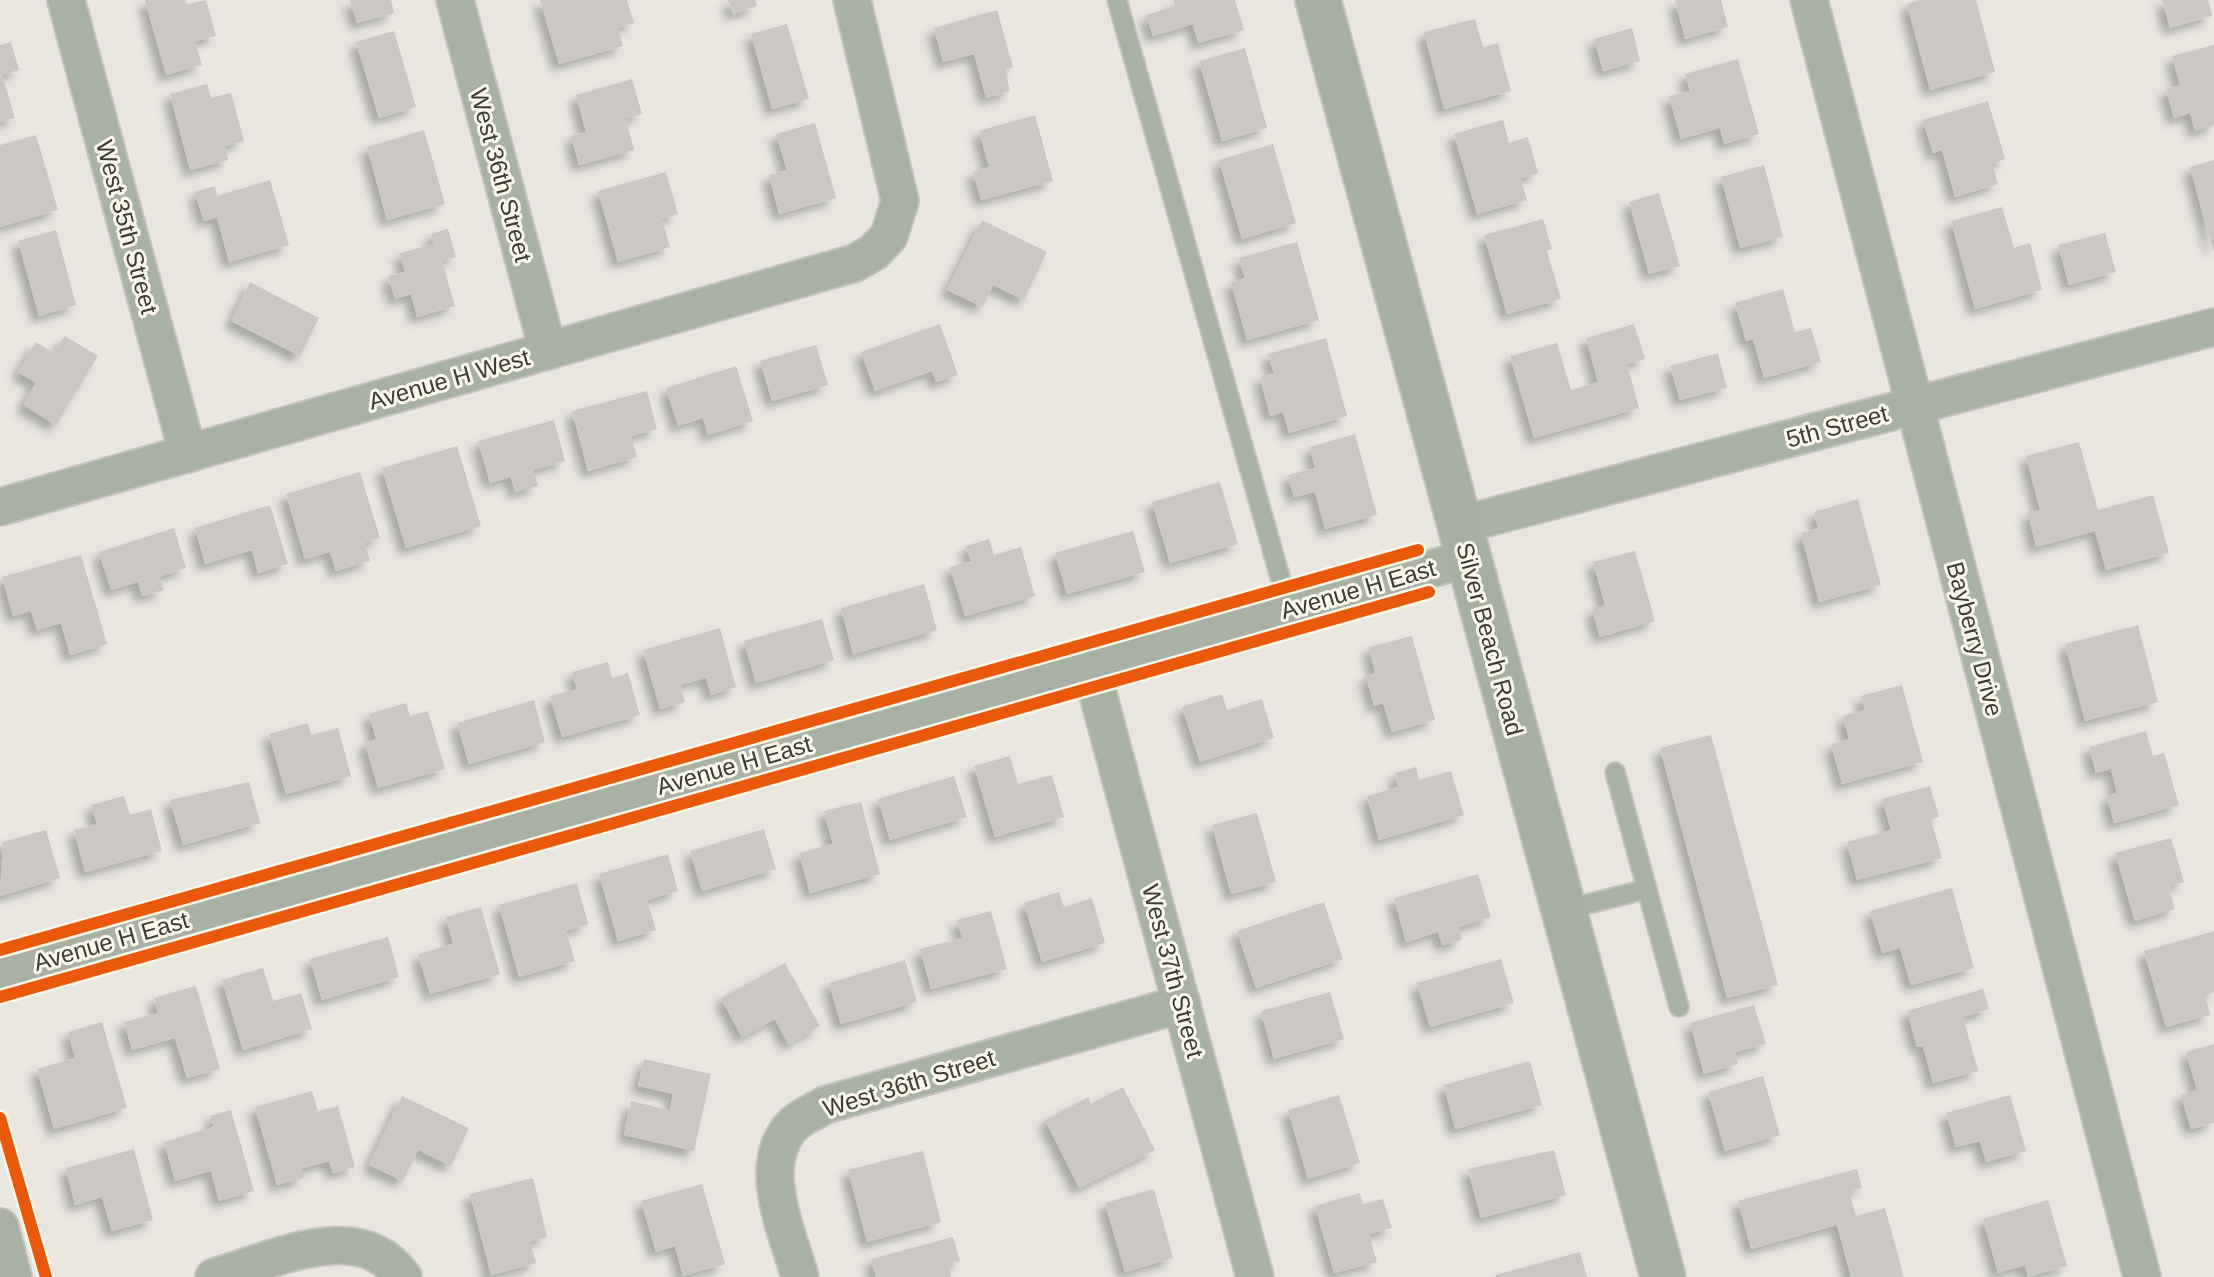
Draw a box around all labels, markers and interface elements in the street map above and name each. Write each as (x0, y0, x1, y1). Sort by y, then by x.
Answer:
street label: West 36th Street (465, 85, 537, 265)
street label: West 35th Street (91, 137, 163, 317)
street label: Avenue H West (366, 343, 533, 415)
street label: 5th Street (1783, 399, 1891, 453)
street label: Silver Beach Road (1451, 540, 1529, 738)
street label: Avenue H East (1278, 554, 1439, 624)
street label: Bayberry Drive (1941, 559, 2009, 719)
street label: Avenue H East (654, 730, 815, 800)
street label: West 37th Street (1137, 881, 1209, 1061)
street label: Avenue H East (31, 906, 192, 976)
street label: West 36th Street (820, 1044, 999, 1122)

